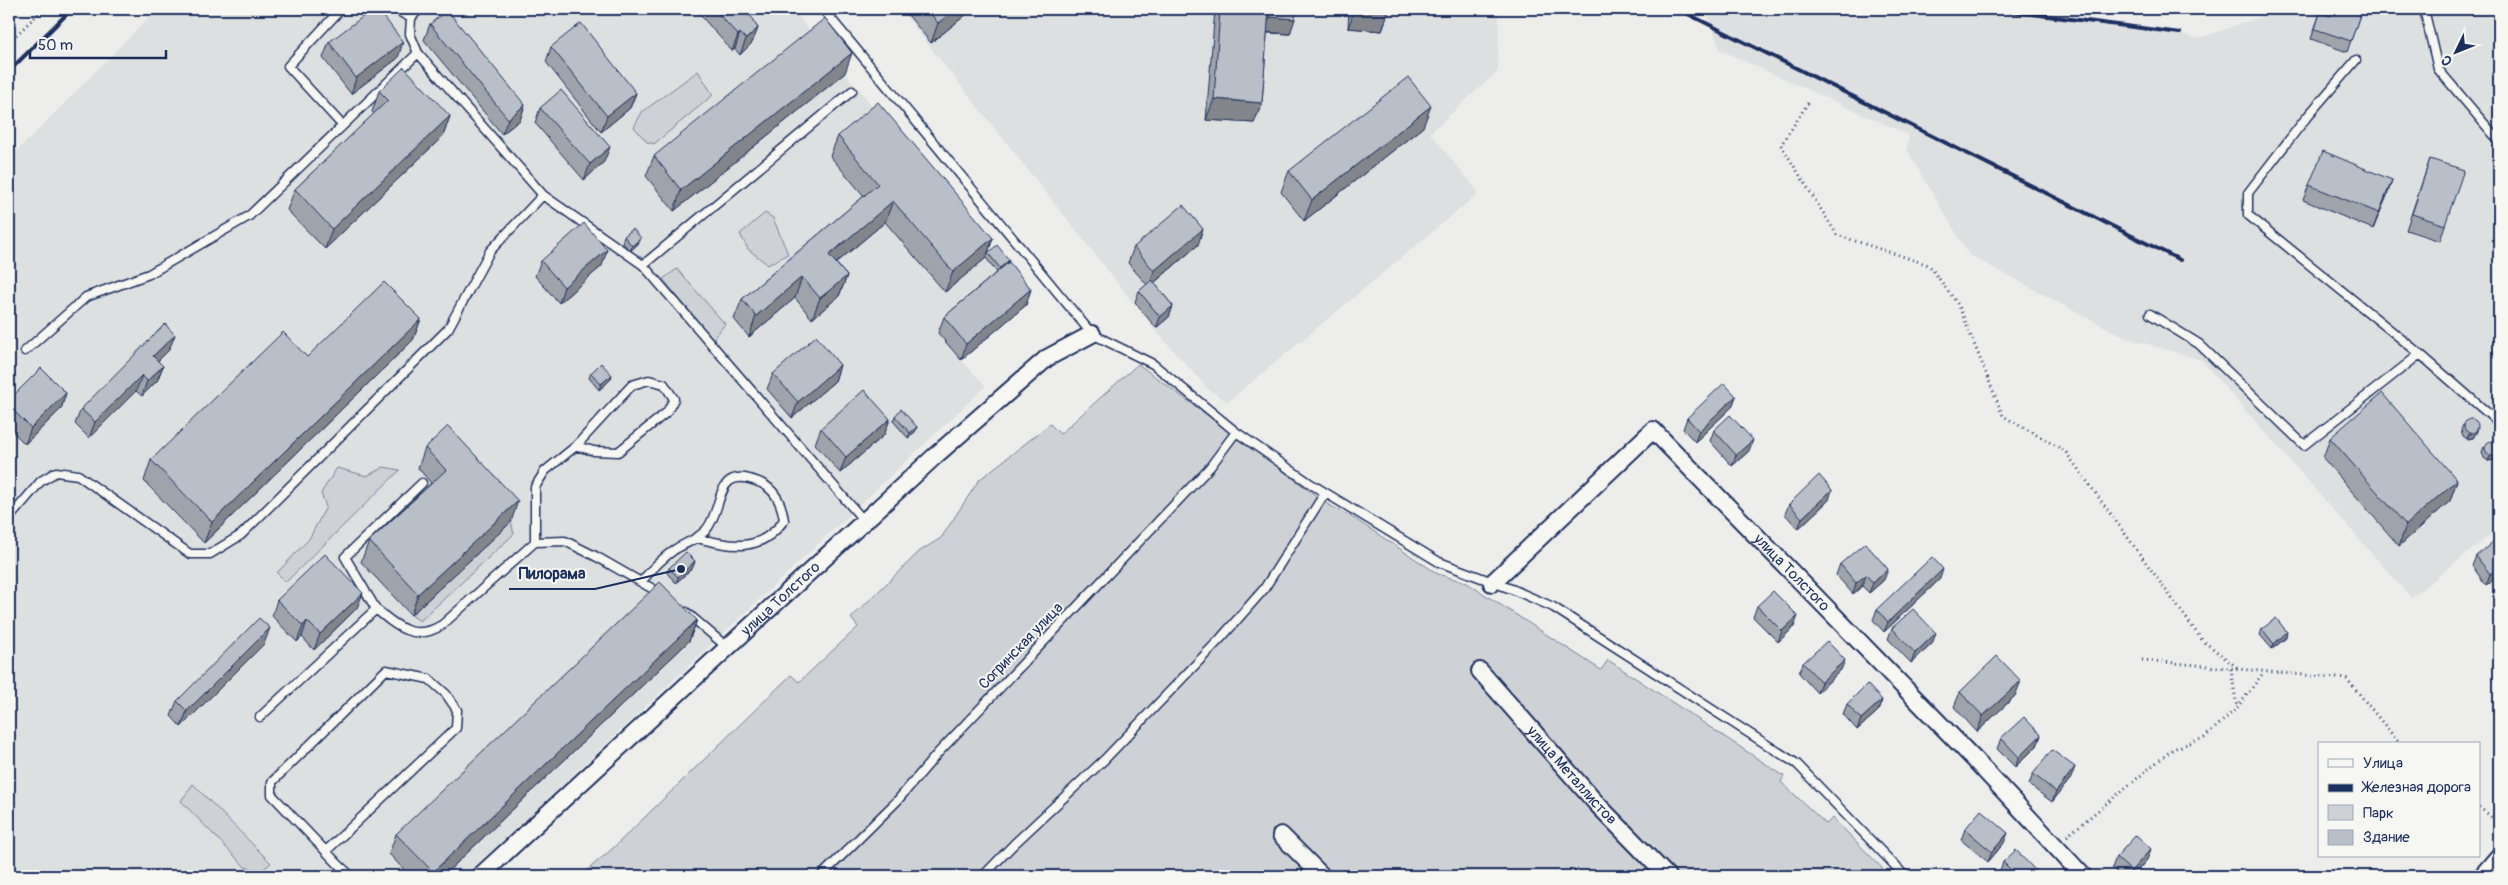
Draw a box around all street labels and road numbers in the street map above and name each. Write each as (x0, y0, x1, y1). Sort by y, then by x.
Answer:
street label: улица Толстого (1749, 529, 1834, 615)
street label: улица Толстого (736, 557, 824, 641)
street label: Согринская улица (975, 599, 1067, 693)
street label: улица Металлистов (1522, 721, 1621, 829)

